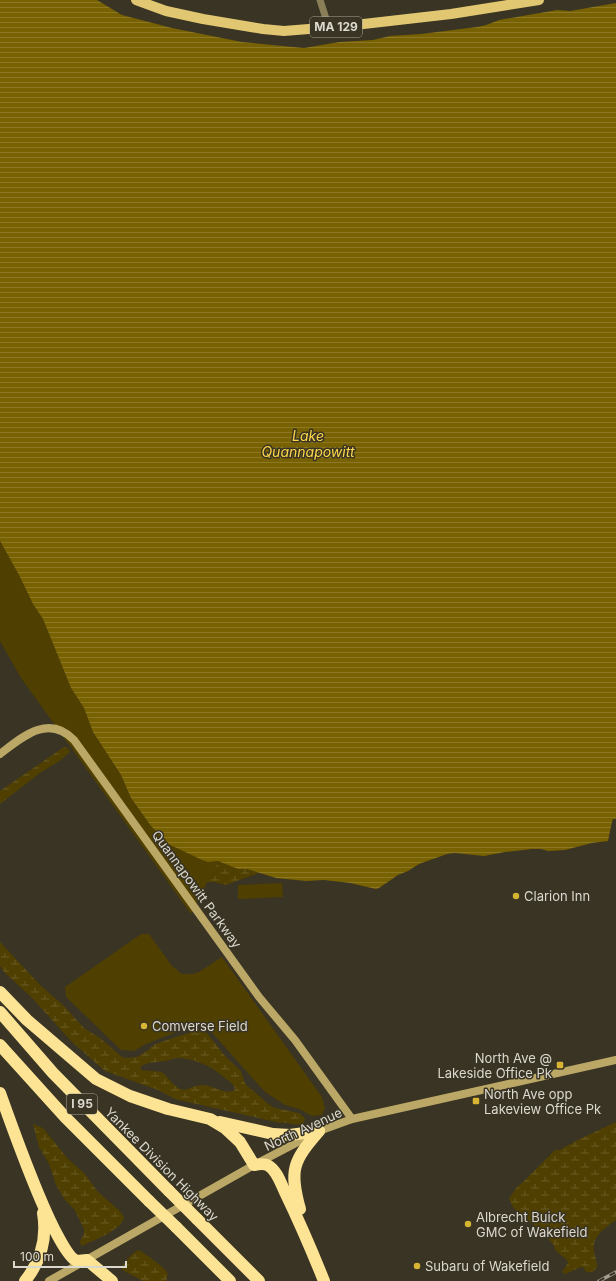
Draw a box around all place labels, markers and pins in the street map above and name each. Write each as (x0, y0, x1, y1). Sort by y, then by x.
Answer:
place label: Clarion Inn (524, 888, 590, 904)
marker: Clarion Inn (511, 891, 521, 901)
place label: Comverse Field (152, 1018, 248, 1034)
marker: Comverse Field (139, 1021, 149, 1031)
place label: North Ave @ Lakeside Office Pk (437, 1050, 552, 1081)
marker: North Ave @ Lakeside Office Pk (555, 1060, 565, 1070)
place label: North Ave opp Lakeview Office Pk (484, 1086, 601, 1117)
marker: North Ave opp Lakeview Office Pk (471, 1096, 481, 1106)
place label: Albrecht Buick GMC of Wakefield (476, 1209, 587, 1240)
marker: Albrecht Buick GMC of Wakefield (463, 1219, 473, 1229)
place label: Subaru of Wakefield (425, 1258, 549, 1274)
marker: Subaru of Wakefield (412, 1261, 422, 1271)

